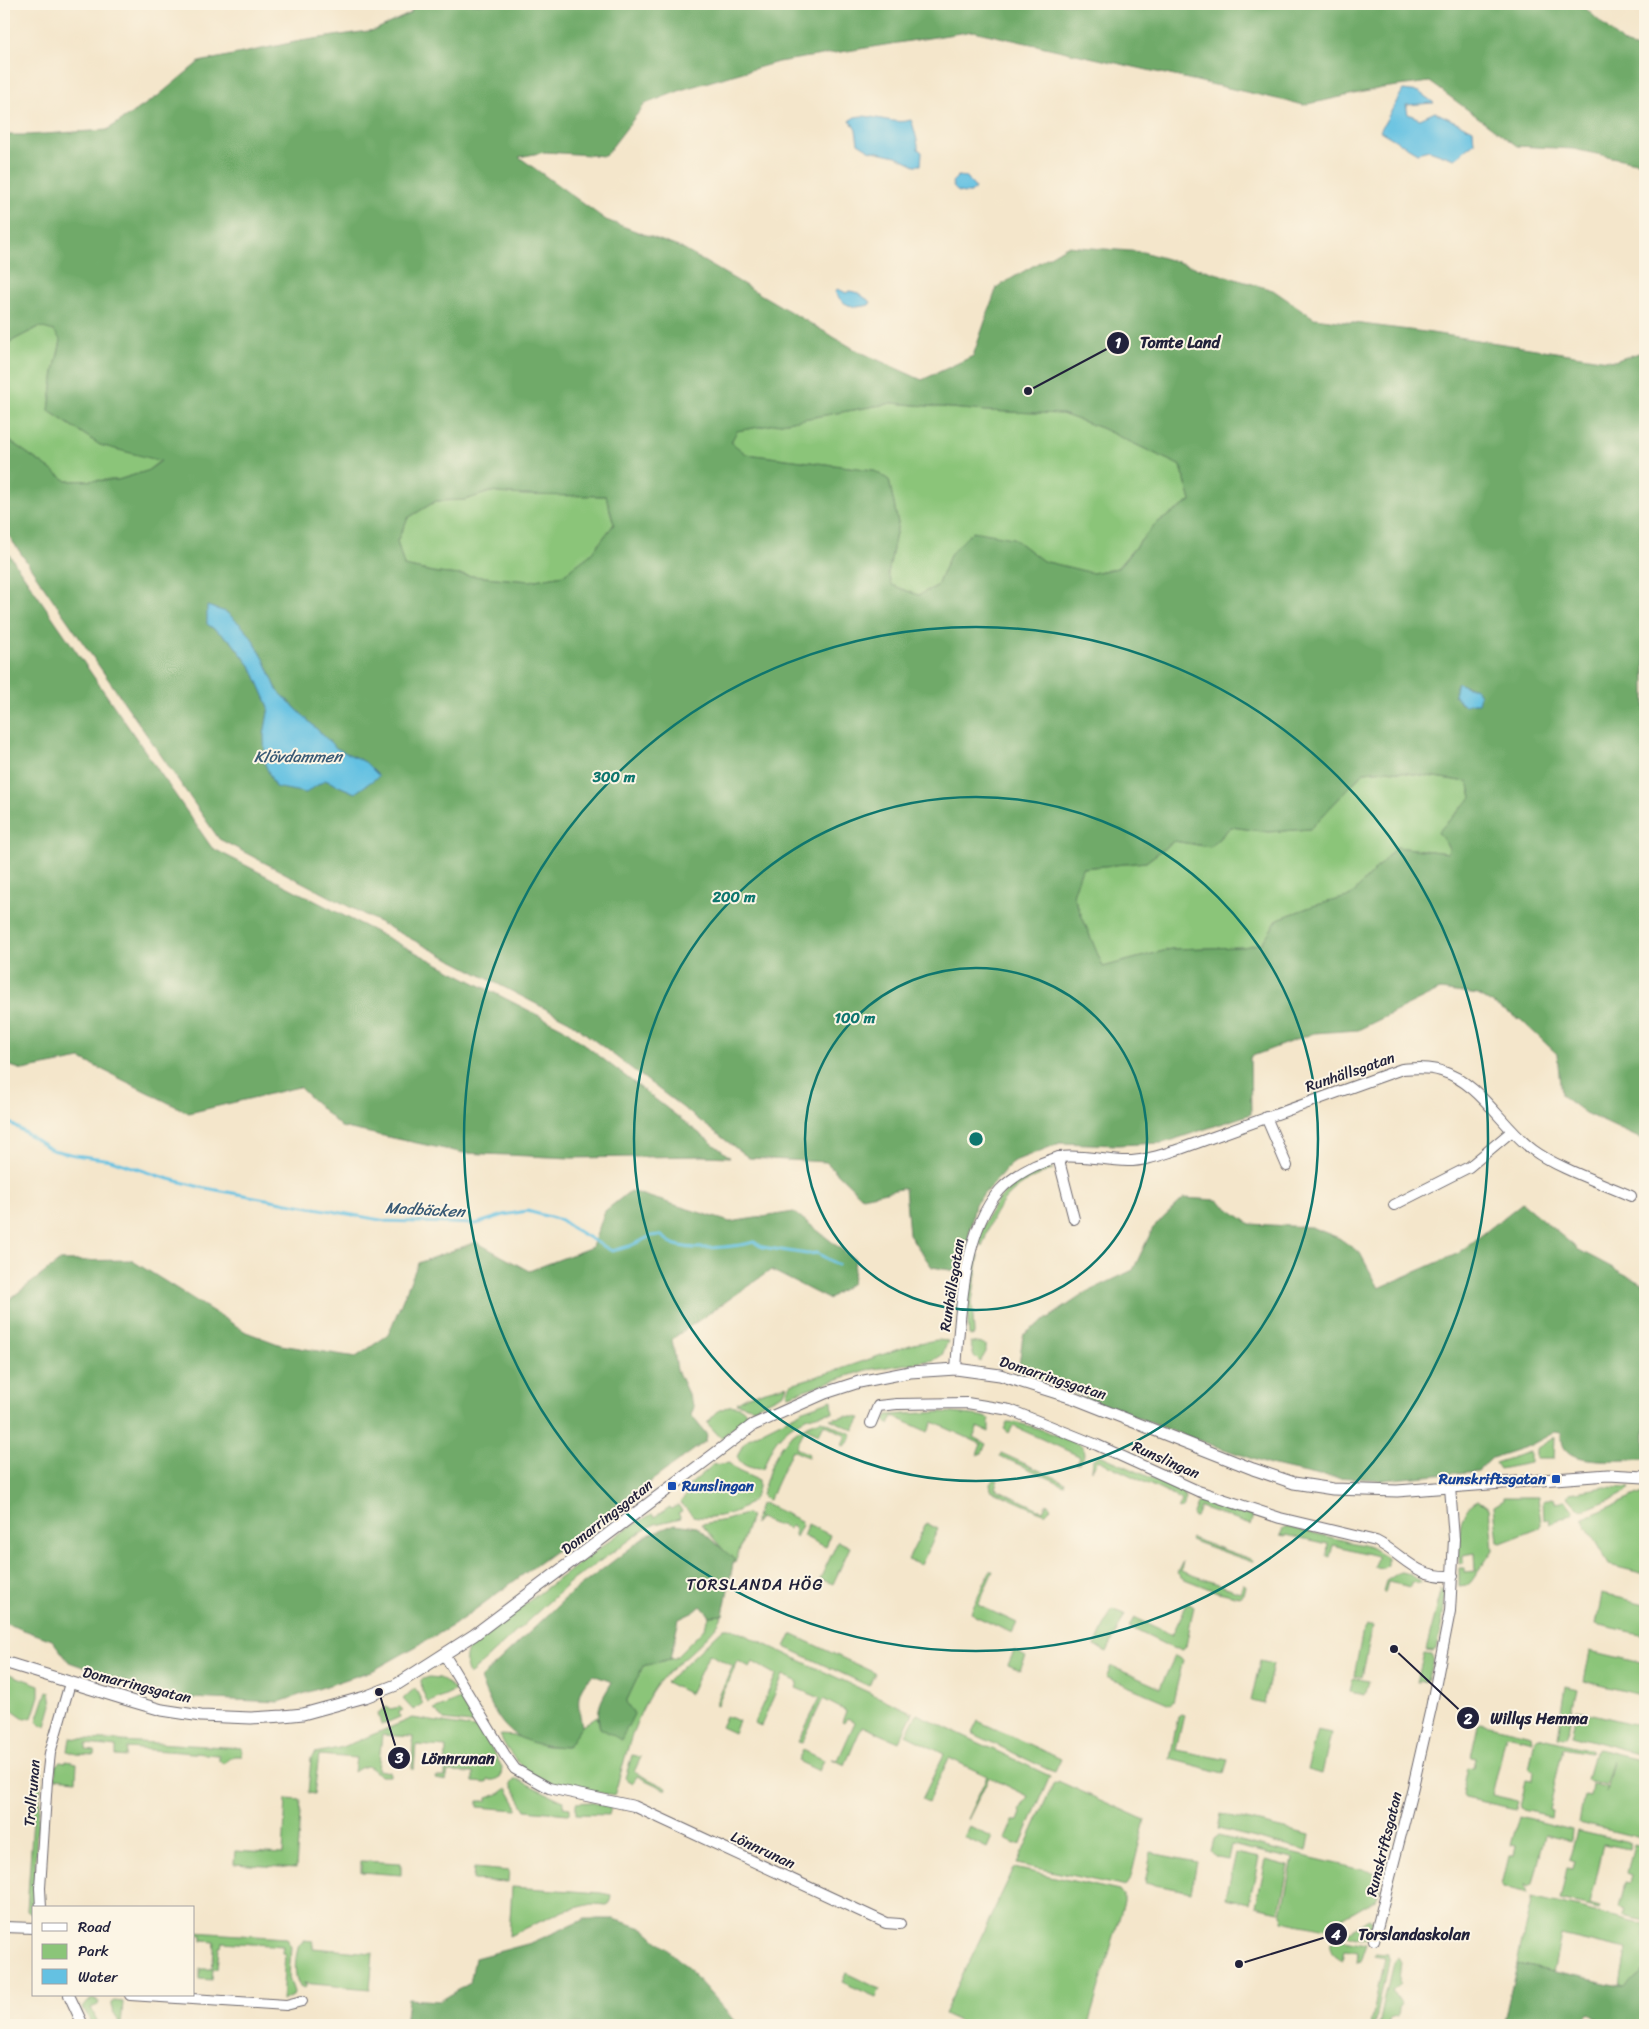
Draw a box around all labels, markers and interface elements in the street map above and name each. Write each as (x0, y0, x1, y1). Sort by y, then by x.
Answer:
callout: Tomte Land (1105, 327, 1230, 358)
text: Tomte Land (1140, 328, 1221, 357)
text: 1 (1115, 330, 1122, 356)
water label: Klövdammen (254, 742, 344, 771)
text: 300 m (592, 764, 636, 790)
text: 200 m (711, 884, 756, 910)
text: 100 m (835, 1005, 876, 1031)
street label: Runhällsgatan (1302, 1045, 1398, 1099)
centre of rings (967, 1130, 985, 1148)
water label: Madbäcken (385, 1193, 468, 1226)
street label: Runhällsgatan (932, 1237, 972, 1333)
street label: Domarringsgatan (996, 1348, 1110, 1408)
street label: Runslingan (1128, 1434, 1204, 1486)
place label: Runskriftsgatan (1438, 1466, 1547, 1492)
street label: Domarringsgatan (555, 1473, 659, 1561)
place label: Runslingan (681, 1473, 755, 1499)
marker: Runskriftsgatan (1550, 1473, 1562, 1485)
marker: Runslingan (666, 1480, 678, 1492)
district label: TORSLANDA HÖG (687, 1570, 823, 1599)
street label: Domarringsgatan (80, 1659, 194, 1711)
callout: Willys Hemma (1456, 1703, 1598, 1734)
text: Willys Hemma (1490, 1704, 1589, 1733)
text: 2 (1463, 1706, 1473, 1732)
callout: Lönnrunan (387, 1742, 505, 1773)
text: Lönnrunan (421, 1744, 495, 1773)
text: 3 (394, 1745, 404, 1771)
street label: Trollrunan (16, 1758, 48, 1828)
street label: Runskriftsgatan (1358, 1789, 1410, 1899)
street label: Lönnrunan (726, 1824, 800, 1876)
legend (32, 1906, 195, 1996)
text: Road (78, 1914, 111, 1940)
callout: Torslandaskolan (1324, 1919, 1480, 1950)
text: Torslandaskolan (1358, 1920, 1470, 1949)
text: 4 (1330, 1922, 1341, 1948)
text: Park (78, 1938, 109, 1964)
text: Water (78, 1964, 118, 1990)

